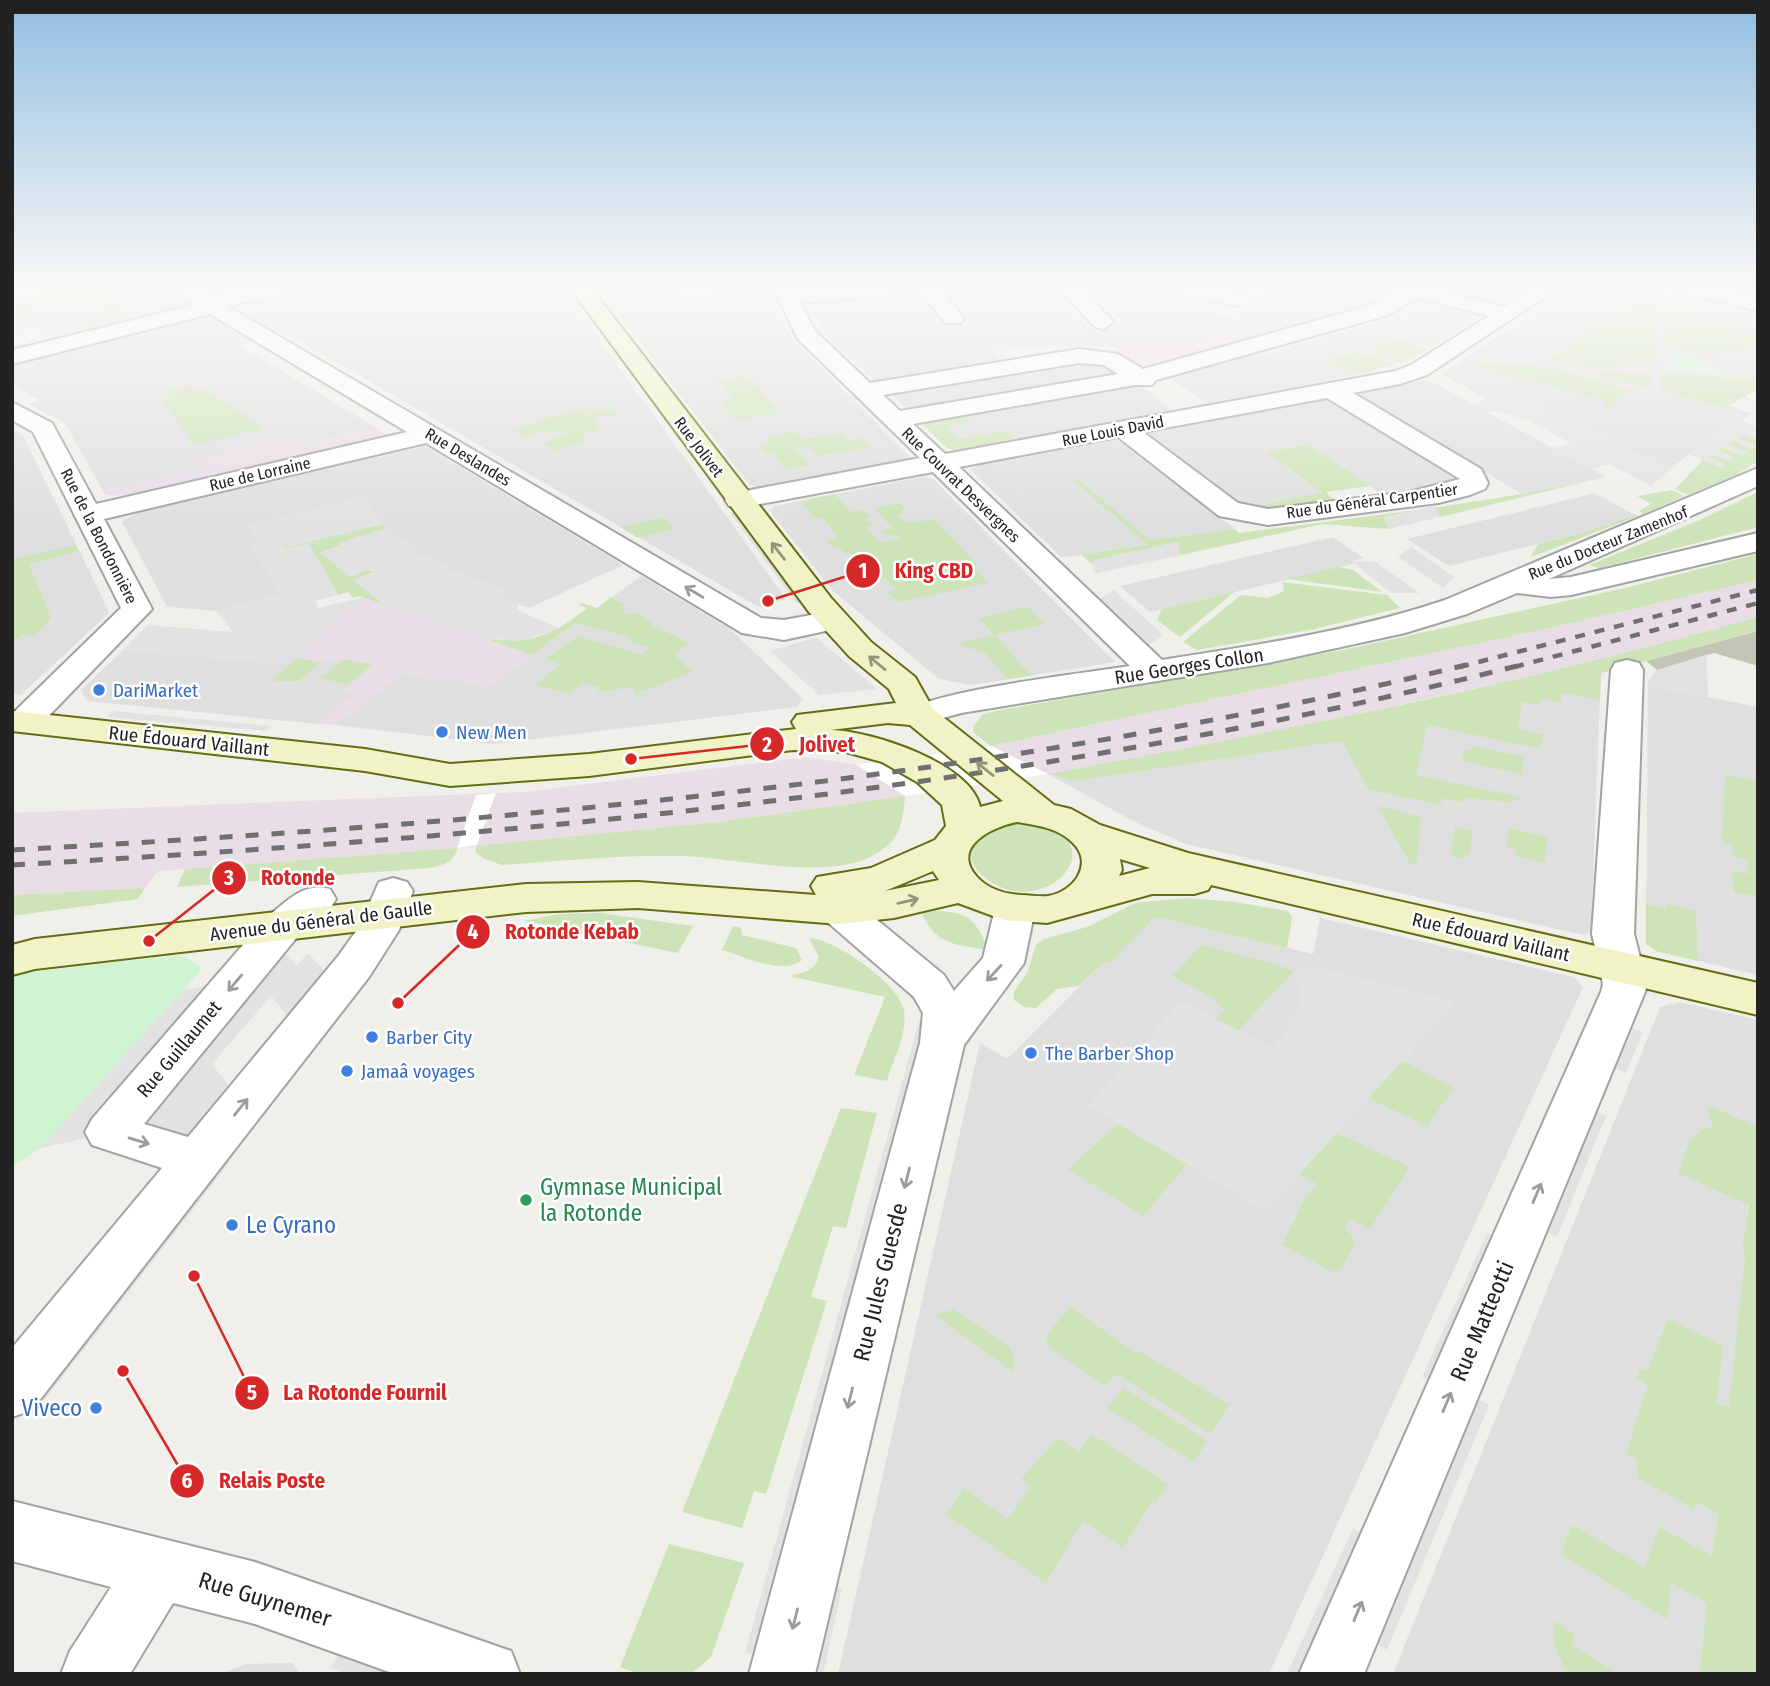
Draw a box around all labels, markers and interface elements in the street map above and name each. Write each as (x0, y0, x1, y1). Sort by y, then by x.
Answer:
street label: Rue Louis David (1060, 412, 1166, 450)
street label: Rue Jolivet (670, 413, 728, 481)
street label: Rue Deslandes (422, 424, 514, 490)
street label: Rue Couvrat Desvergnes (898, 424, 1024, 547)
street label: Rue de Lorraine (208, 453, 312, 495)
street label: Rue de la Bondonnière (57, 465, 141, 607)
street label: Rue du Général Carpentier (1285, 480, 1459, 522)
street label: Rue du Docteur Zamenhof (1526, 502, 1691, 584)
one-way arrow (771, 542, 786, 561)
callout: King CBD (845, 550, 987, 592)
text: 1 (859, 558, 867, 584)
text: King CBD (895, 558, 973, 584)
one-way arrow (684, 584, 704, 598)
street label: Rue Georges Collon (1113, 643, 1265, 689)
one-way arrow (869, 656, 887, 671)
place label: DariMarket (113, 679, 199, 702)
marker: DariMarket (91, 682, 107, 698)
street label: Rue Édouard Vaillant (108, 721, 271, 761)
place label: New Men (456, 721, 527, 744)
callout: Jolivet (750, 723, 869, 765)
marker: New Men (434, 724, 450, 740)
text: 2 (761, 732, 772, 758)
text: Jolivet (798, 732, 856, 758)
one-way arrow (977, 761, 995, 776)
callout: Rotonde (212, 857, 349, 899)
text: 3 (223, 865, 234, 891)
text: Rotonde (261, 865, 335, 891)
one-way arrow (896, 894, 919, 907)
street label: Avenue du Général de Gaulle (208, 896, 434, 946)
street label: Rue Édouard Vaillant (1410, 908, 1573, 967)
callout: Rotonde Kebab (456, 911, 653, 953)
text: 4 (468, 919, 479, 945)
text: Rotonde Kebab (505, 919, 639, 945)
one-way arrow (986, 964, 1003, 981)
one-way arrow (227, 973, 243, 991)
street label: Rue Guillaumet (132, 995, 227, 1102)
place label: Barber City (386, 1026, 473, 1049)
marker: Barber City (364, 1029, 380, 1045)
place label: The Barber Shop (1045, 1042, 1174, 1065)
marker: The Barber Shop (1023, 1045, 1039, 1061)
place label: Jamaâ voyages (361, 1060, 475, 1083)
marker: Jamaâ voyages (339, 1063, 355, 1079)
one-way arrow (233, 1098, 249, 1116)
one-way arrow (127, 1136, 149, 1149)
one-way arrow (900, 1166, 913, 1189)
place label: Gymnase Municipal la Rotonde (540, 1173, 722, 1227)
one-way arrow (1531, 1183, 1544, 1204)
marker: Gymnase Municipal la Rotonde (518, 1192, 534, 1208)
street label: Rue Jules Guesde (847, 1200, 913, 1364)
place label: Le Cyrano (246, 1211, 336, 1239)
marker: Le Cyrano (224, 1217, 240, 1233)
street label: Rue Matteotti (1444, 1257, 1520, 1385)
callout: La Rotonde Fournil (234, 1372, 461, 1414)
text: 5 (247, 1380, 257, 1406)
text: La Rotonde Fournil (283, 1380, 447, 1406)
one-way arrow (843, 1387, 856, 1409)
one-way arrow (1442, 1392, 1455, 1413)
place label: Viveco (21, 1394, 82, 1422)
marker: Viveco (88, 1400, 104, 1416)
callout: Relais Poste (170, 1460, 339, 1502)
text: 6 (182, 1468, 193, 1494)
text: Relais Poste (219, 1468, 325, 1494)
street label: Rue Guynemer (195, 1566, 335, 1632)
one-way arrow (1352, 1601, 1365, 1622)
one-way arrow (788, 1607, 801, 1630)

